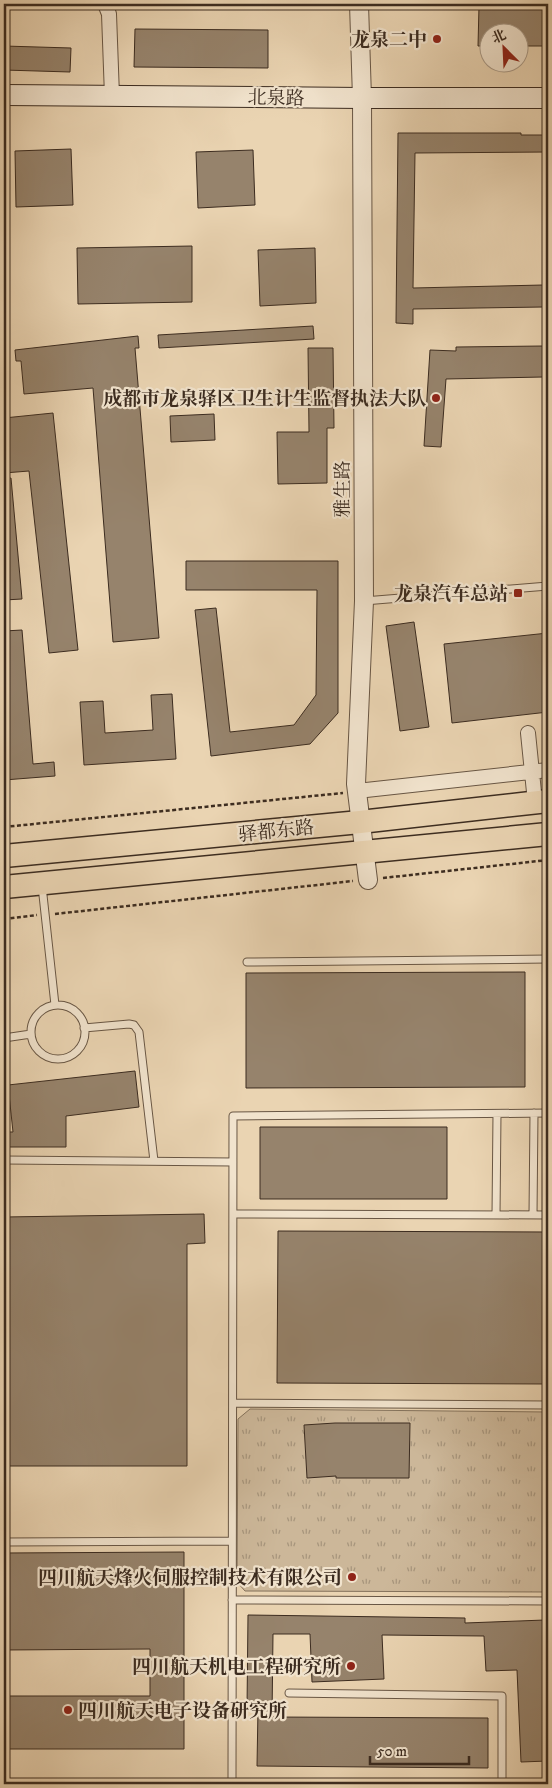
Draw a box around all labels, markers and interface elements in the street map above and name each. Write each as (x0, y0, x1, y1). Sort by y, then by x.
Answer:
north arrow (480, 22, 530, 72)
text: 北 (489, 26, 509, 48)
place label: 龙泉二中 (351, 29, 427, 52)
marker: 龙泉二中 (431, 33, 443, 45)
street label: 北泉路 (247, 87, 305, 110)
place label: 成都市龙泉驿区卫生计生监督执法大队 (103, 388, 426, 411)
marker: 成都市龙泉驿区卫生计生监督执法大队 (430, 392, 442, 404)
street label: 雅生路 (332, 460, 355, 518)
place label: 龙泉汽车总站 (394, 583, 508, 606)
marker: 龙泉汽车总站 (512, 587, 524, 599)
street label: 驿都东路 (237, 816, 315, 847)
place label: 四川航天烽火伺服控制技术有限公司 (38, 1567, 342, 1590)
marker: 四川航天烽火伺服控制技术有限公司 (346, 1571, 358, 1583)
place label: 四川航天机电工程研究所 (132, 1656, 341, 1679)
marker: 四川航天机电工程研究所 (345, 1660, 357, 1672)
place label: 四川航天电子设备研究所 (78, 1700, 287, 1723)
marker: 四川航天电子设备研究所 (62, 1704, 74, 1716)
scale bar (370, 1733, 468, 1765)
text: 50 m (377, 1742, 407, 1761)

